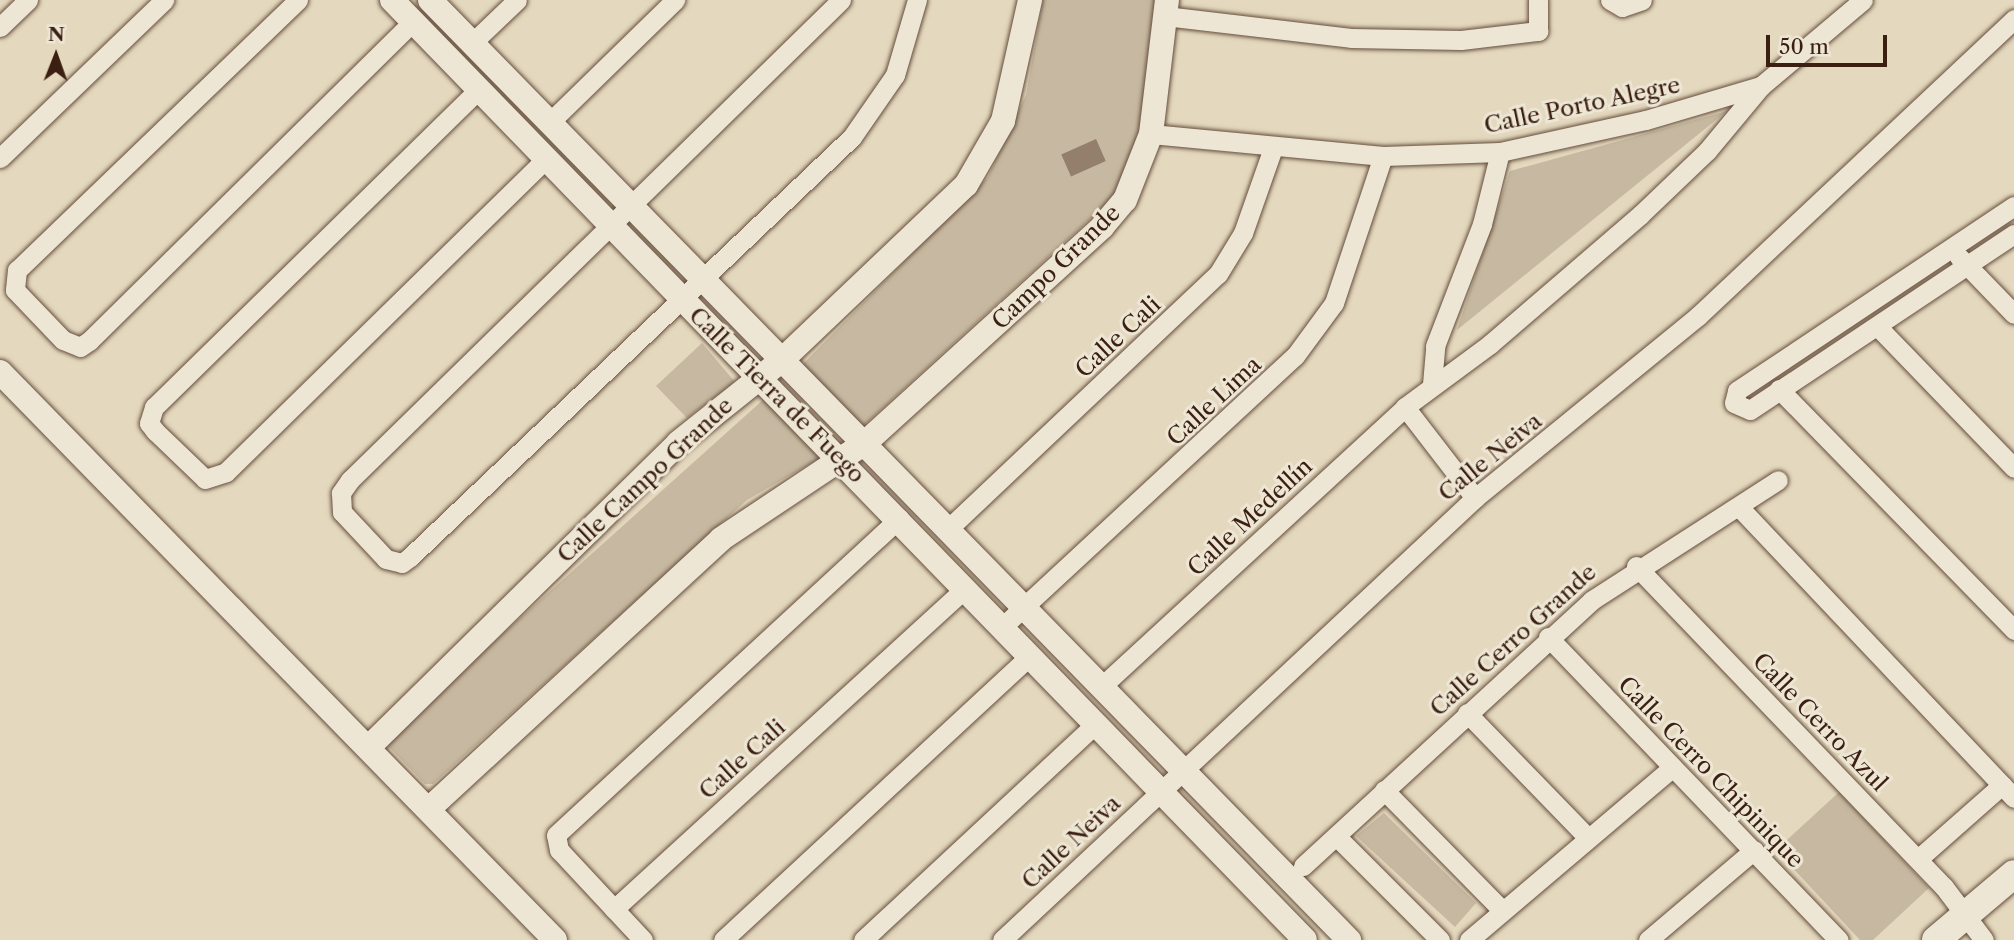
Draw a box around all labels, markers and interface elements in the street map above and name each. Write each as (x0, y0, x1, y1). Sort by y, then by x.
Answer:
north arrow (21, 21, 91, 91)
scale bar (1769, 21, 1890, 65)
text: N (48, 23, 65, 46)
text: 50 m (1779, 34, 1829, 59)
street label: Calle Porto Alegre (1481, 71, 1683, 139)
street label: Campo Grande (986, 199, 1126, 335)
street label: Calle Cali (1070, 291, 1166, 383)
street label: Calle Tierra de Fuego (683, 301, 871, 489)
street label: Calle Lima (1161, 351, 1267, 451)
street label: Calle Campo Grande (552, 392, 738, 568)
street label: Calle Neiva (1433, 407, 1547, 507)
street label: Calle Medellín (1182, 452, 1318, 582)
street label: Calle Cerro Grande (1424, 558, 1602, 722)
street label: Calle Cerro Azul (1747, 647, 1893, 797)
street label: Calle Cerro Chipinique (1612, 671, 1810, 873)
street label: Calle Cali (693, 713, 791, 805)
street label: Calle Neiva (1016, 789, 1126, 895)

